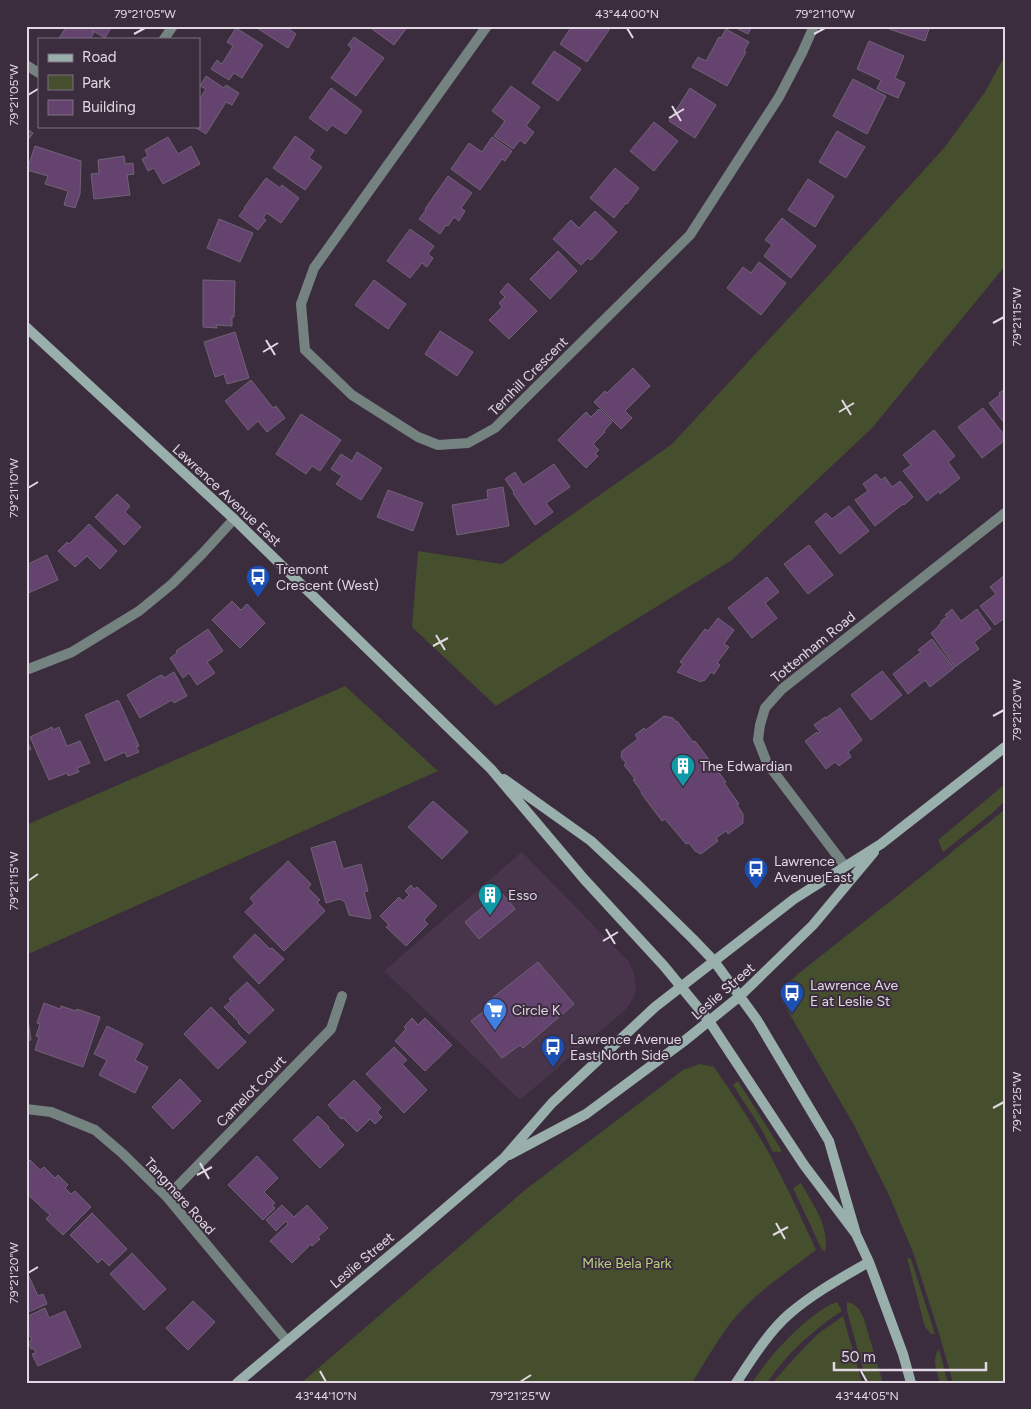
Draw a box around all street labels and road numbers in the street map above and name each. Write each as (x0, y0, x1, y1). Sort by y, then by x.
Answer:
street label: Ternhill Crescent (485, 333, 572, 420)
street label: Lawrence Avenue East (169, 441, 284, 550)
street label: Tottenham Road (768, 608, 859, 687)
street label: Leslie Street (688, 959, 758, 1023)
street label: Camelot Court (213, 1052, 290, 1131)
street label: Tangmere Road (141, 1154, 219, 1238)
street label: Leslie Street (327, 1229, 398, 1292)

